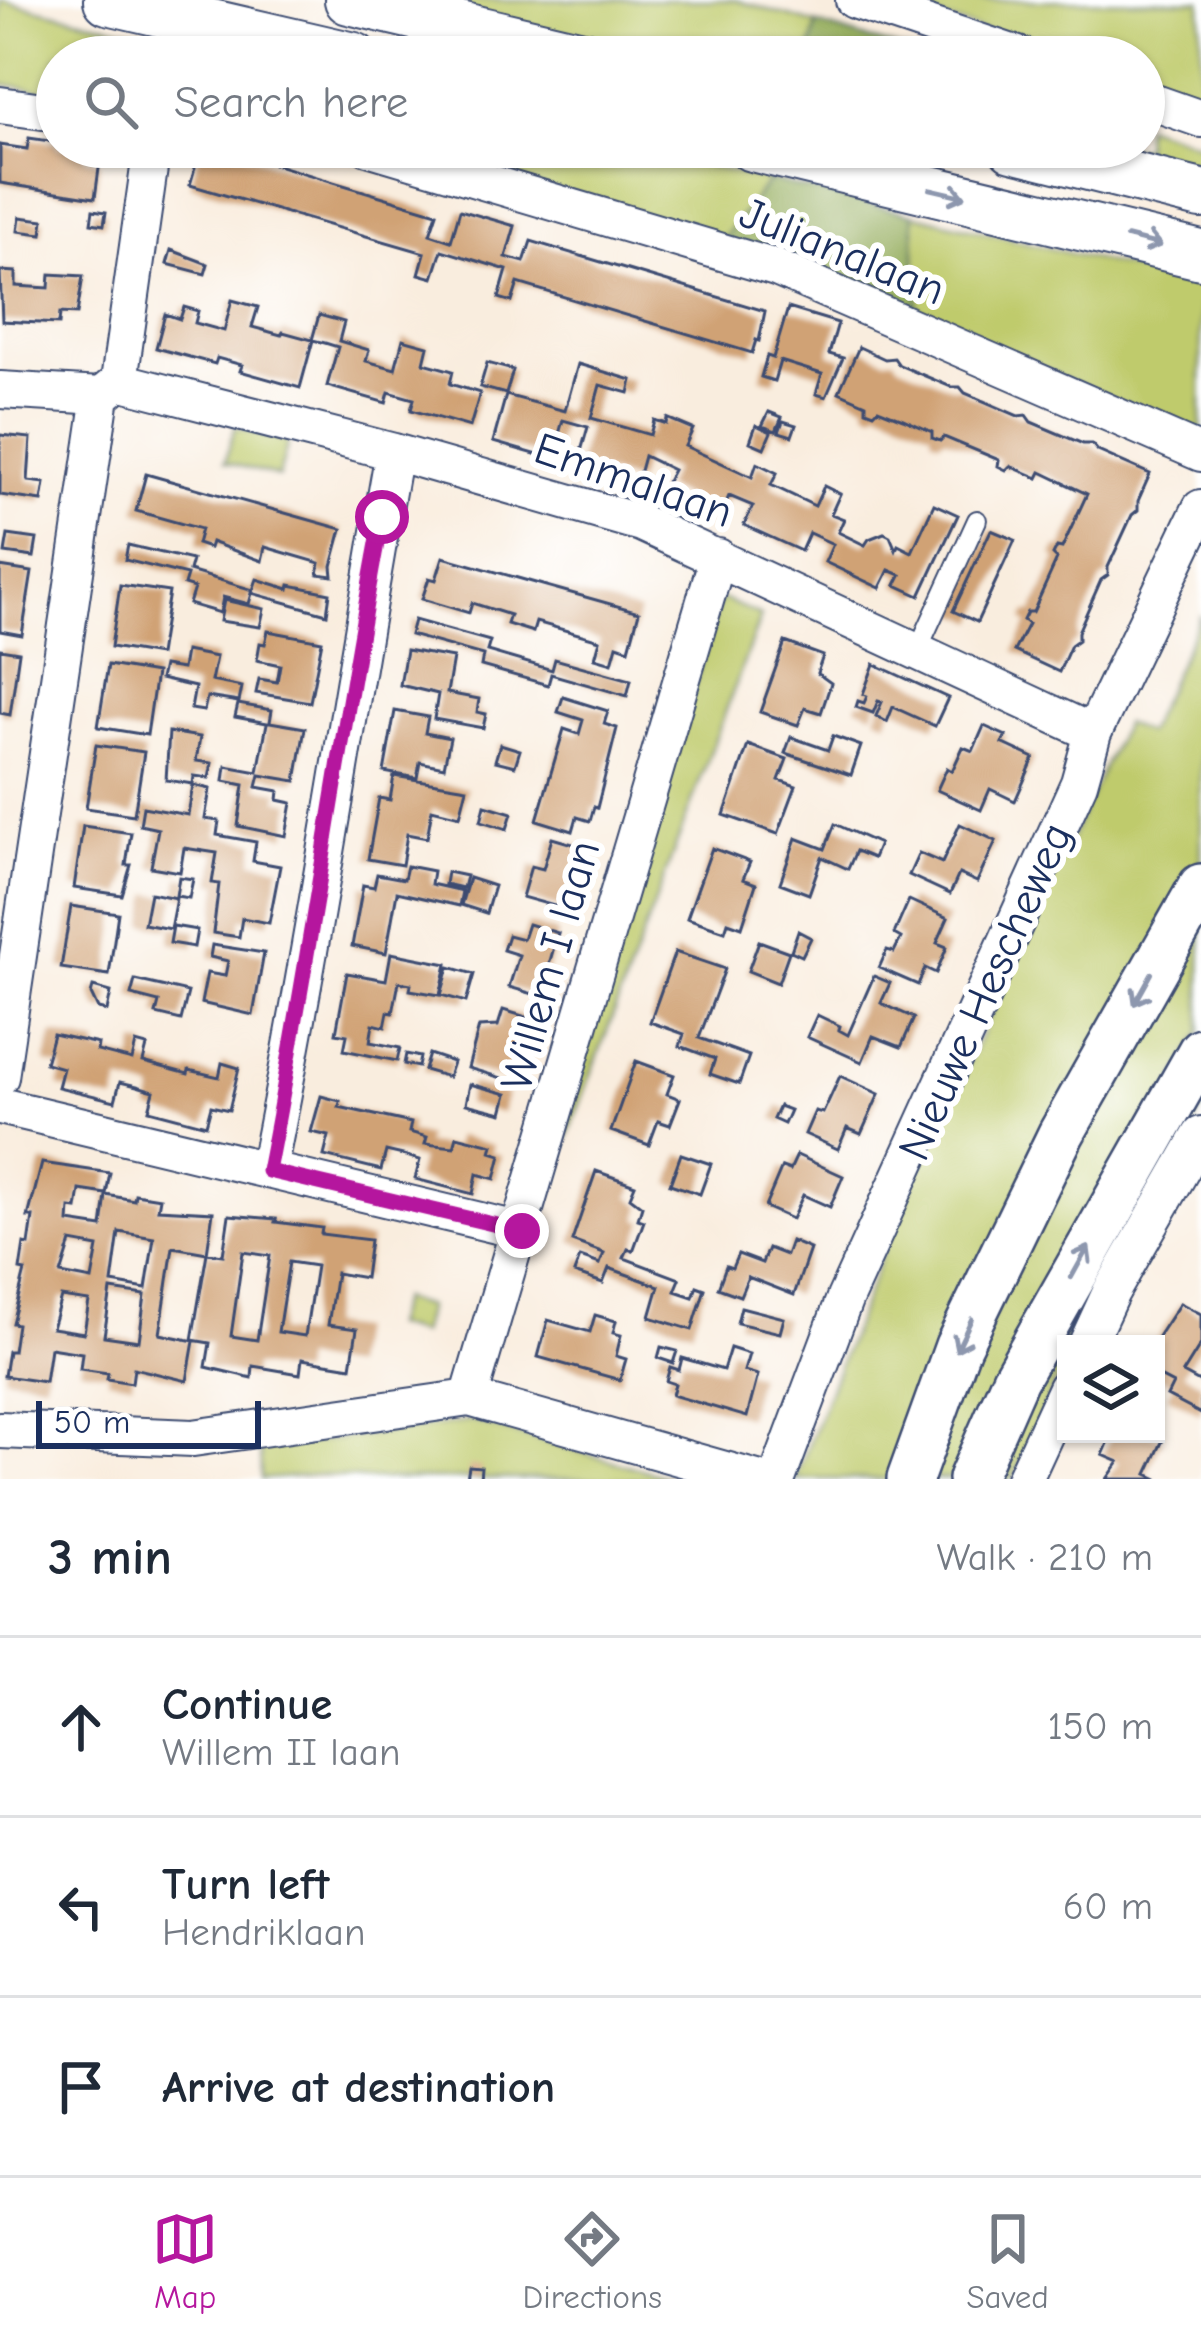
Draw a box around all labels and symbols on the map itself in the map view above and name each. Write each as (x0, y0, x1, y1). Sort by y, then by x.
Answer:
one-way arrow (928, 183, 966, 206)
street label: Julianalaan (733, 186, 953, 316)
one-way arrow (1124, 231, 1162, 253)
street label: Emmalaan (528, 422, 740, 538)
route start (355, 490, 409, 544)
street label: Nieuwe Hescheweg (887, 815, 1083, 1168)
street label: Willem I laan (489, 834, 610, 1096)
one-way arrow (1131, 971, 1155, 1006)
route end (495, 1204, 549, 1258)
one-way arrow (1068, 1245, 1092, 1280)
one-way arrow (952, 1316, 974, 1352)
scale bar (36, 1395, 261, 1448)

